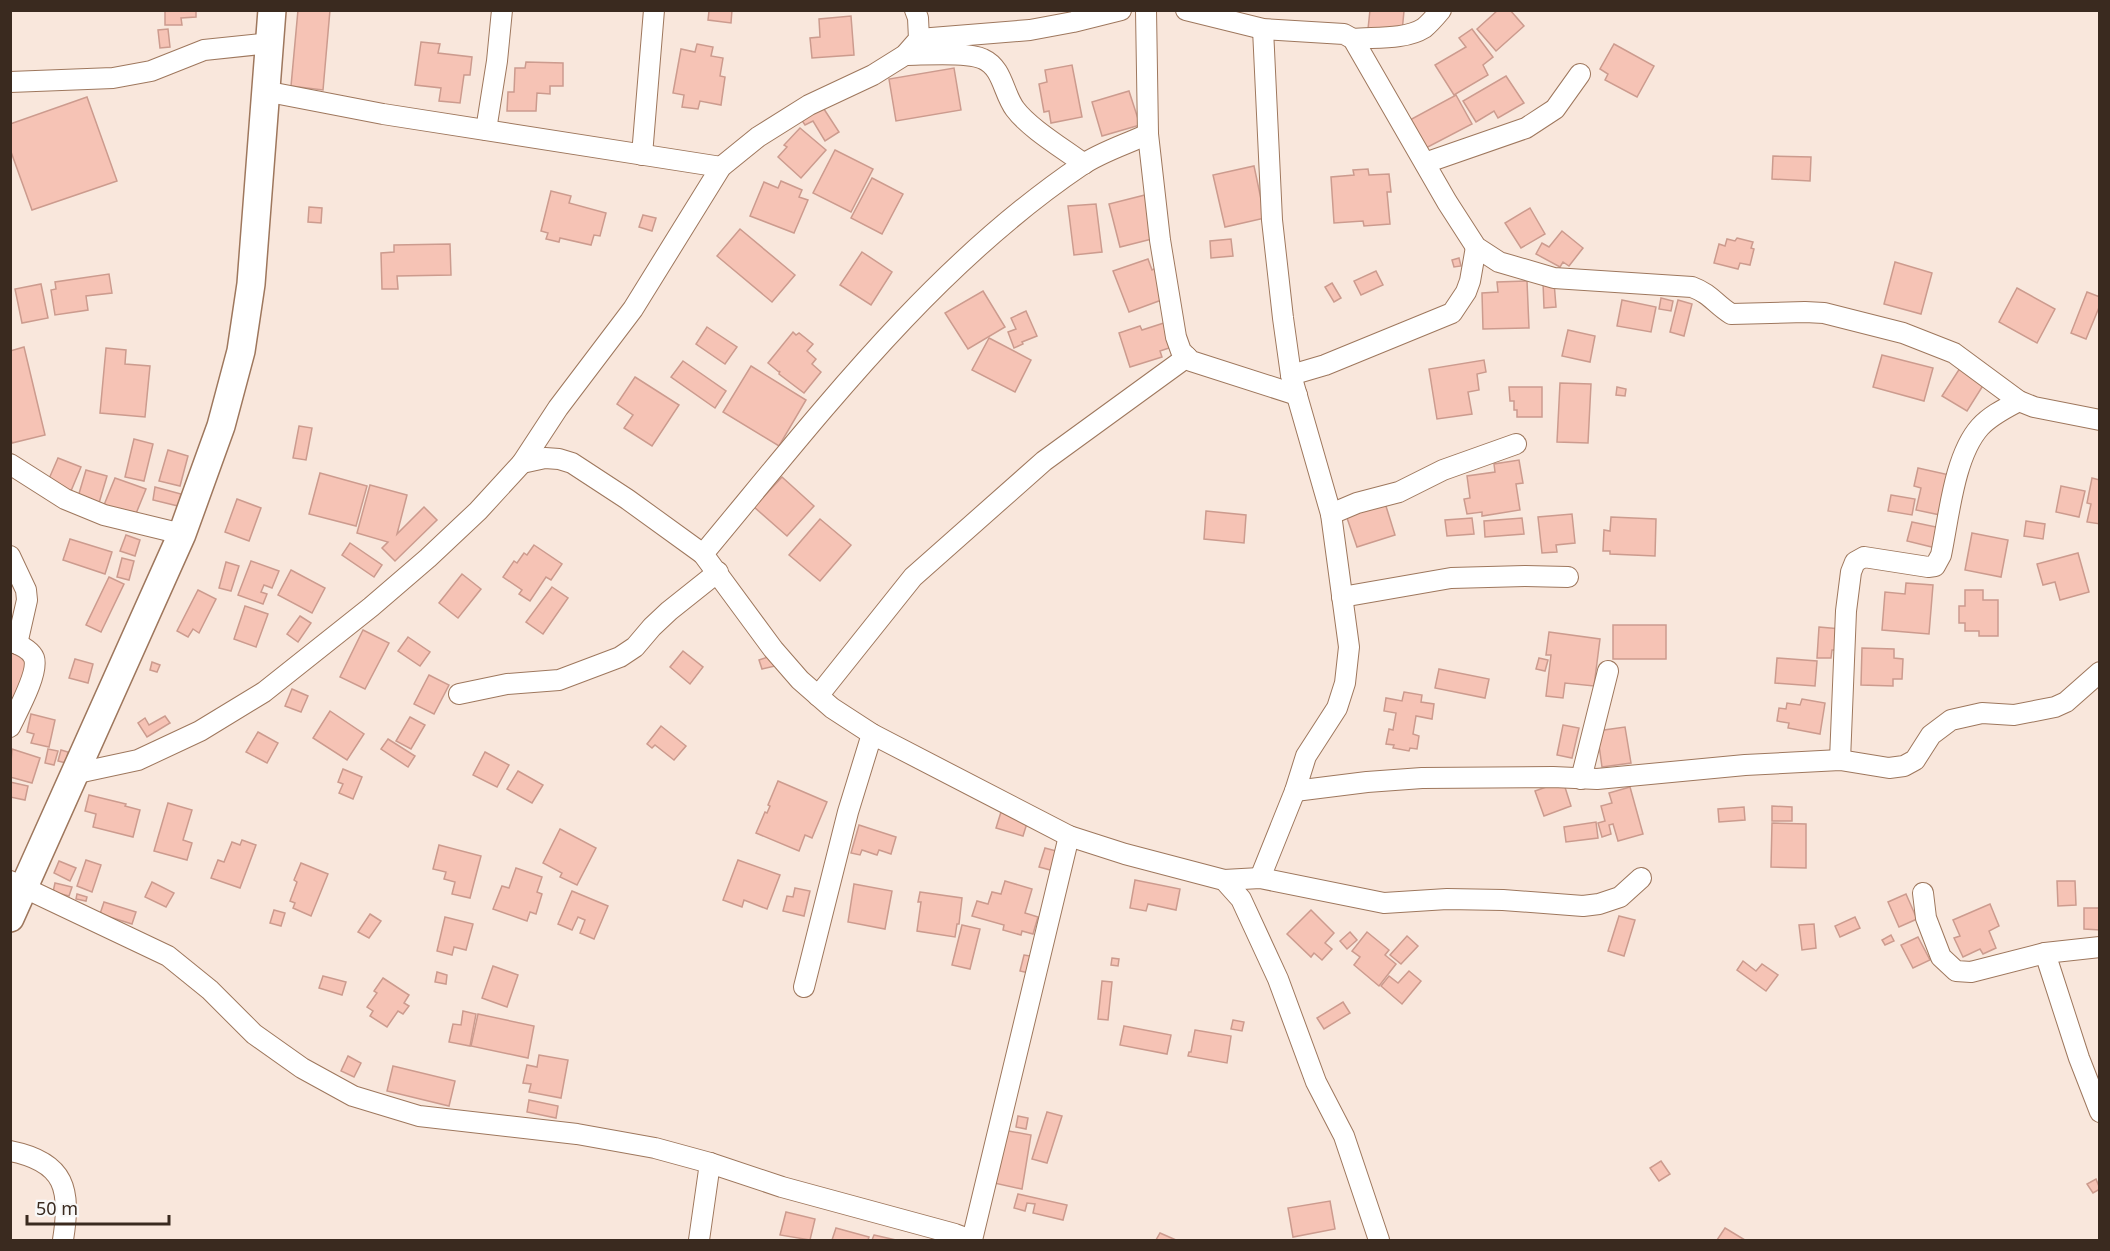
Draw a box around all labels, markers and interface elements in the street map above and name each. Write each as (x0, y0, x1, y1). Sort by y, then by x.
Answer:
scale bar (27, 1188, 170, 1226)
text: 50 m (36, 1196, 78, 1220)

